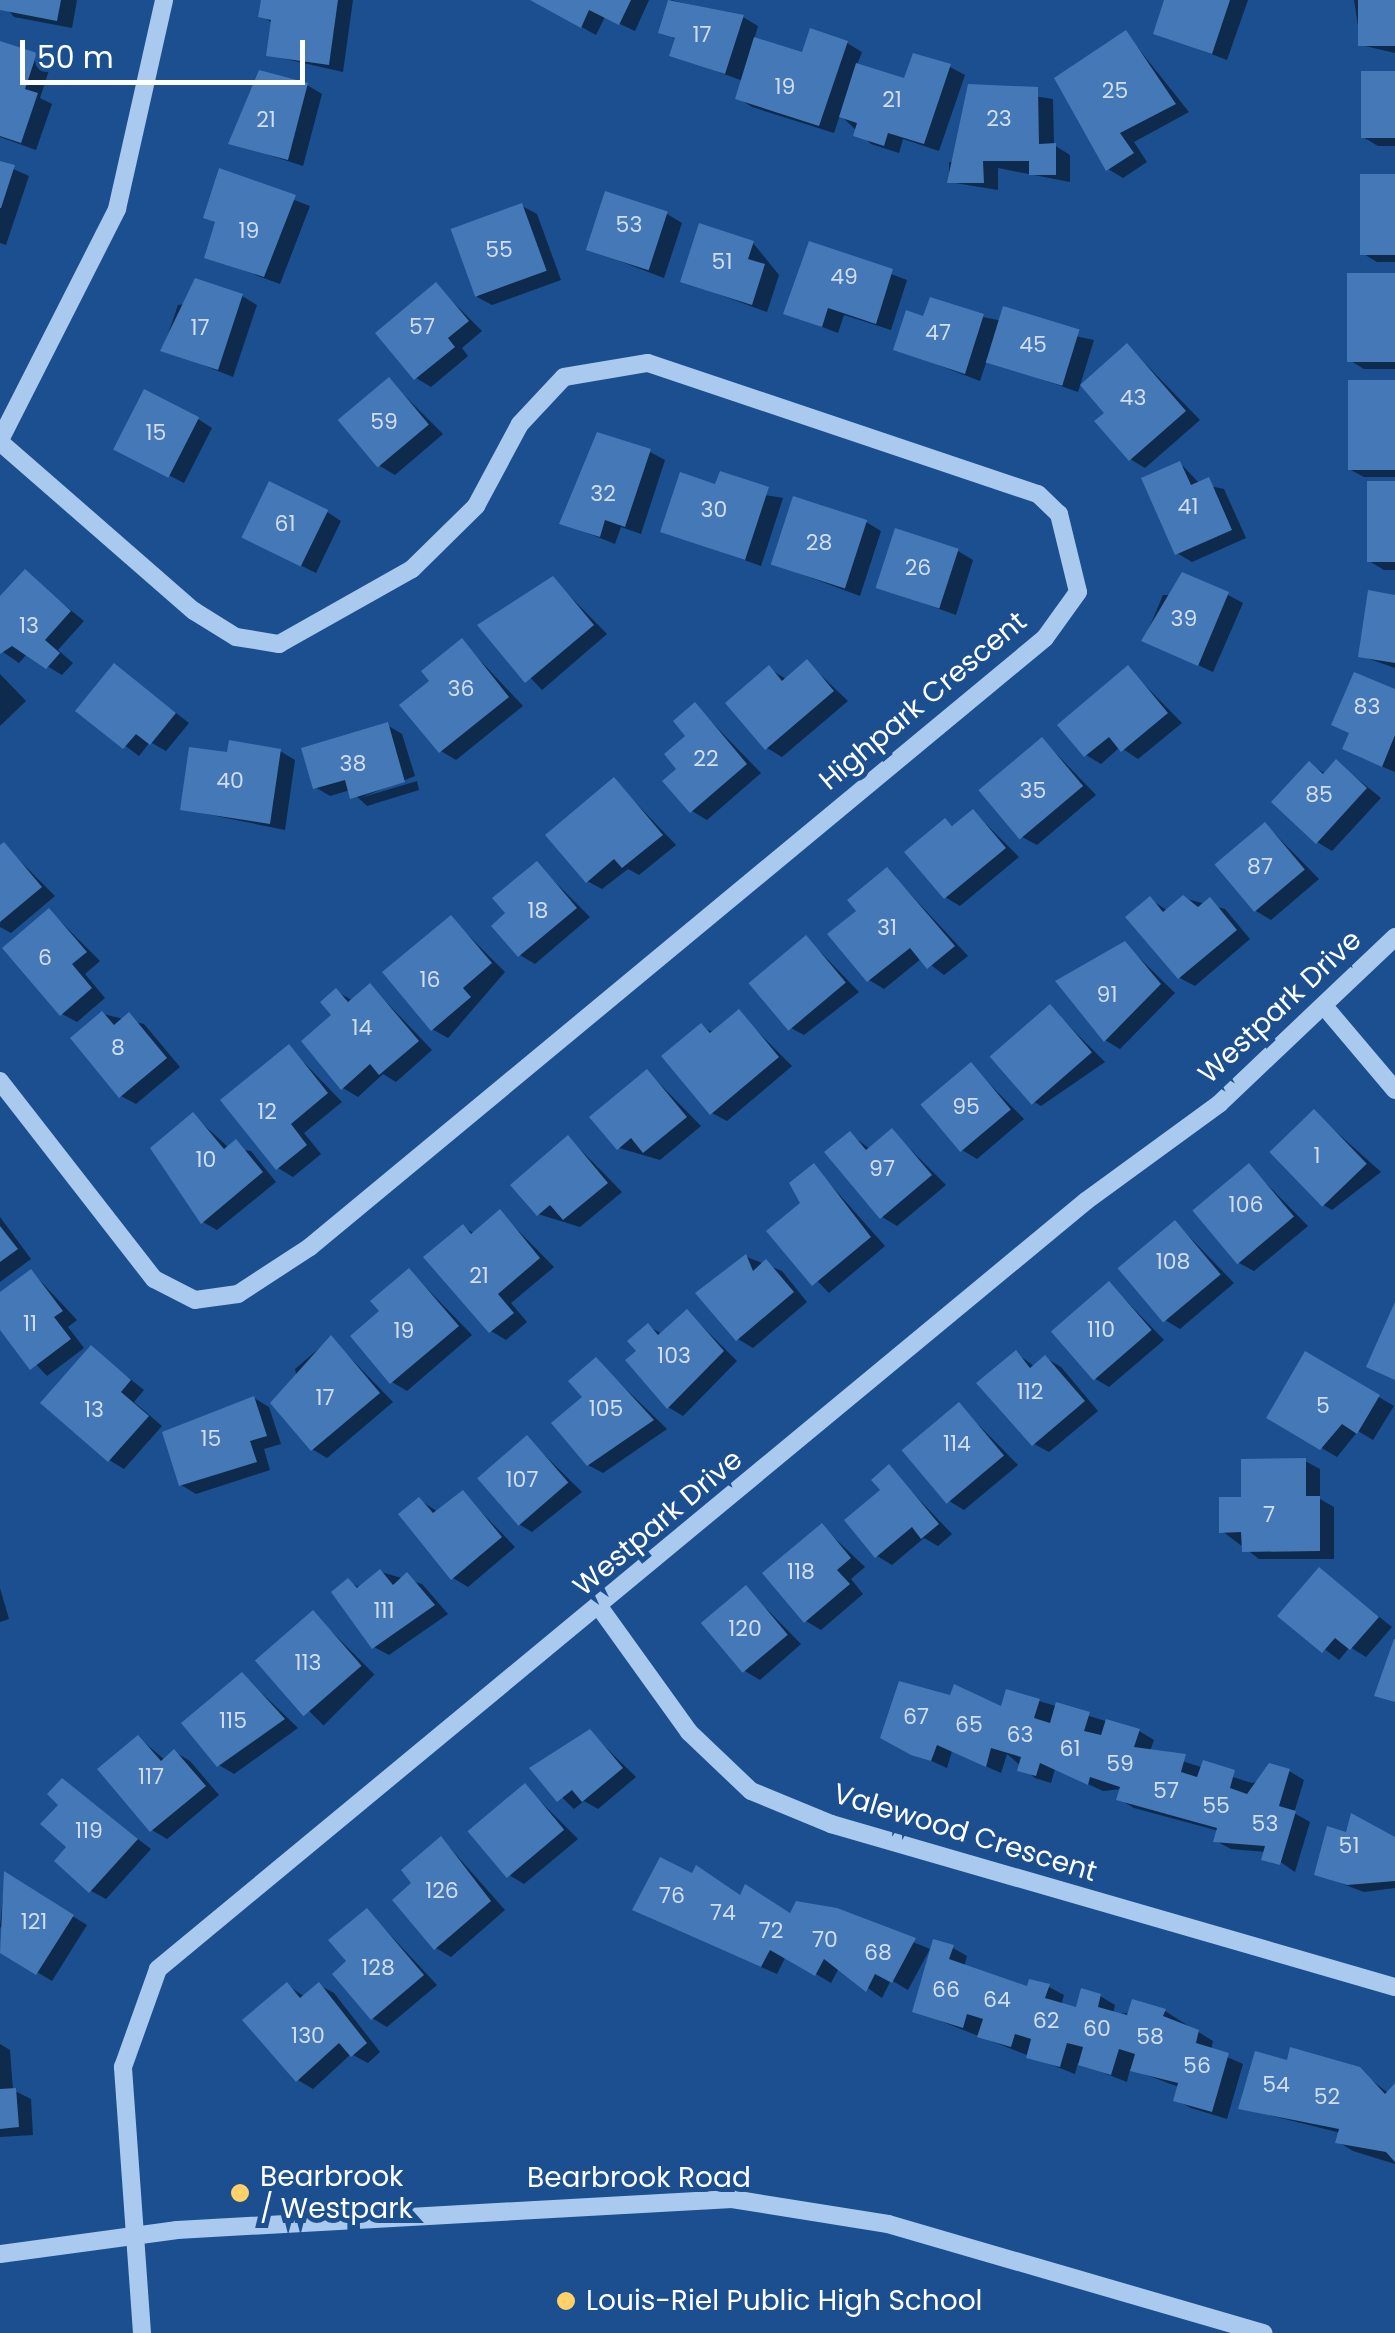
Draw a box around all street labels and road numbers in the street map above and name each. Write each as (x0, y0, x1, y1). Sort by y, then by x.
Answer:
street label: Highpark Crescent (813, 605, 1033, 797)
street label: Westpark Drive (1192, 923, 1368, 1091)
street label: Westpark Drive (567, 1443, 749, 1603)
street label: Valewood Crescent (829, 1777, 1101, 1889)
street label: Bearbrook Road (527, 2161, 751, 2195)

